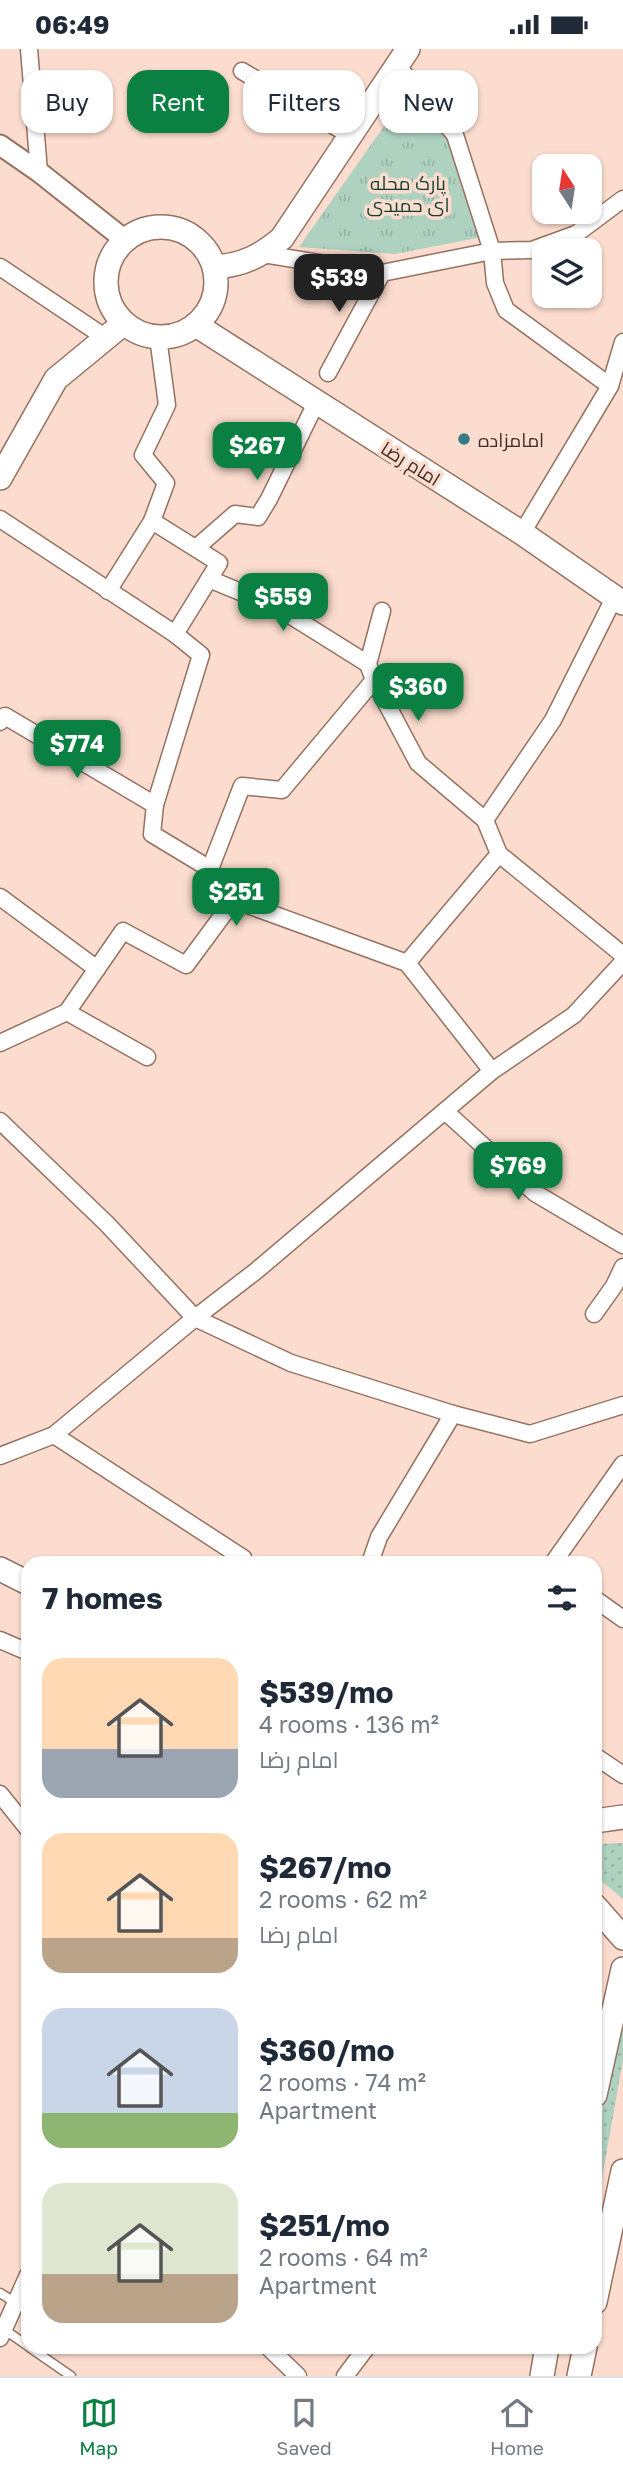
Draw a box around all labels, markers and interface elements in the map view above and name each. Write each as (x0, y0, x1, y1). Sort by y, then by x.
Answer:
text: 06:49 (35, 9, 110, 40)
chip: Buy (21, 70, 113, 133)
chip: Rent (127, 70, 229, 133)
chip: Filters (243, 70, 365, 133)
chip: New (379, 70, 478, 133)
north arrow (532, 154, 602, 224)
map controls (532, 154, 602, 308)
park label: پارک محله ای حمیدی (366, 171, 450, 217)
button: layers (532, 238, 602, 308)
pin: $539 (298, 254, 380, 314)
text: $539 (310, 263, 368, 291)
pin: $267 (216, 423, 298, 482)
place label: امامزاده (478, 428, 544, 452)
text: $267 (229, 431, 285, 459)
marker: امامزاده (456, 431, 472, 447)
street label: امام رضا (375, 436, 445, 493)
pin: $559 (242, 573, 324, 633)
text: $559 (254, 582, 312, 610)
pin: $360 (377, 663, 459, 723)
text: $360 (389, 672, 448, 700)
pin: $774 (36, 721, 118, 780)
text: $774 (50, 729, 104, 757)
pin: $251 (195, 869, 277, 928)
text: $251 (208, 877, 264, 905)
pin: $769 (477, 1143, 559, 1202)
text: $769 (489, 1151, 547, 1179)
icon: filters (543, 1579, 581, 1617)
text: 7 homes (42, 1580, 163, 1616)
text: $539/mo (259, 1674, 393, 1710)
icon: home (98, 1686, 182, 1770)
text: 4 rooms · 136 m² (259, 1710, 439, 1738)
text: امام رضا (259, 1745, 339, 1773)
text: $267/mo (259, 1849, 391, 1885)
icon: home (98, 1861, 182, 1945)
text: 2 rooms · 62 m² (259, 1885, 427, 1913)
text: امام رضا (259, 1920, 339, 1948)
text: $360/mo (259, 2032, 395, 2068)
icon: home (98, 2036, 182, 2120)
text: 2 rooms · 74 m² (259, 2068, 426, 2096)
text: Apartment (259, 2096, 377, 2124)
text: $251/mo (259, 2207, 390, 2243)
icon: home (98, 2211, 182, 2295)
text: 2 rooms · 64 m² (259, 2243, 428, 2271)
text: Apartment (259, 2271, 377, 2299)
tab: Map (79, 2394, 118, 2459)
tab: Saved (276, 2394, 332, 2459)
tab: Home (490, 2394, 544, 2459)

